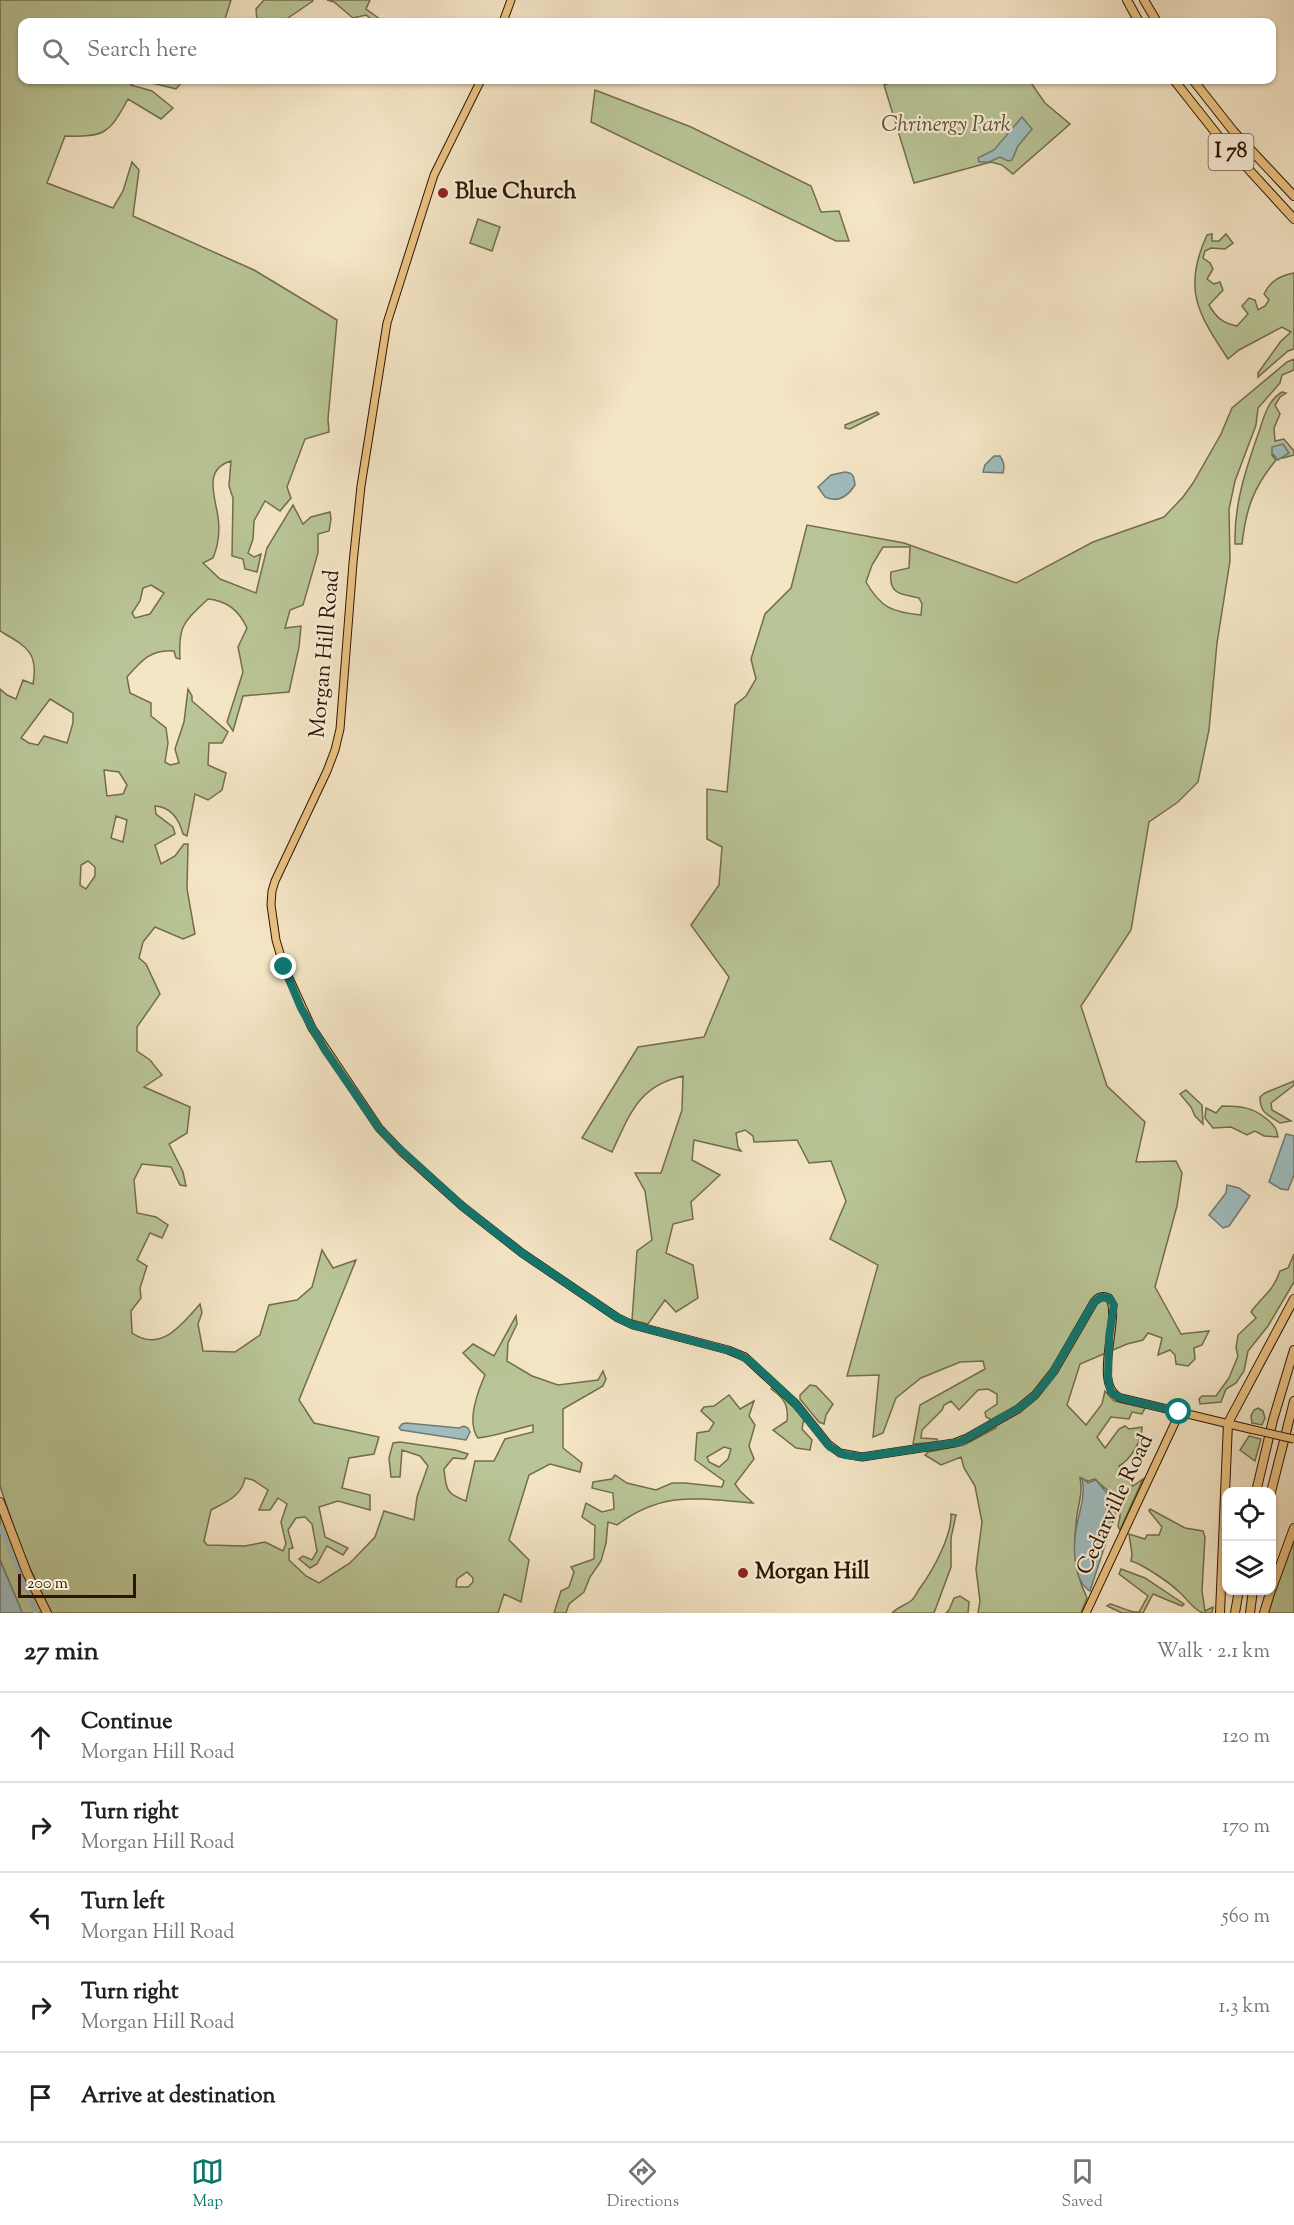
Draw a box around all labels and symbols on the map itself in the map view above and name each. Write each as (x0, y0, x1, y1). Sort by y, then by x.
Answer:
park label: Chrinergy Park (881, 110, 1011, 142)
road number: I 78 (1208, 134, 1254, 170)
place label: Blue Church (455, 177, 576, 209)
marker: Blue Church (436, 186, 450, 200)
street label: Morgan Hill Road (303, 569, 349, 739)
route end (270, 953, 296, 979)
route start (1165, 1398, 1191, 1424)
street label: Cedarville Road (1069, 1429, 1163, 1581)
place label: Morgan Hill (755, 1557, 871, 1589)
marker: Morgan Hill (736, 1566, 750, 1580)
scale bar (18, 1571, 136, 1598)

